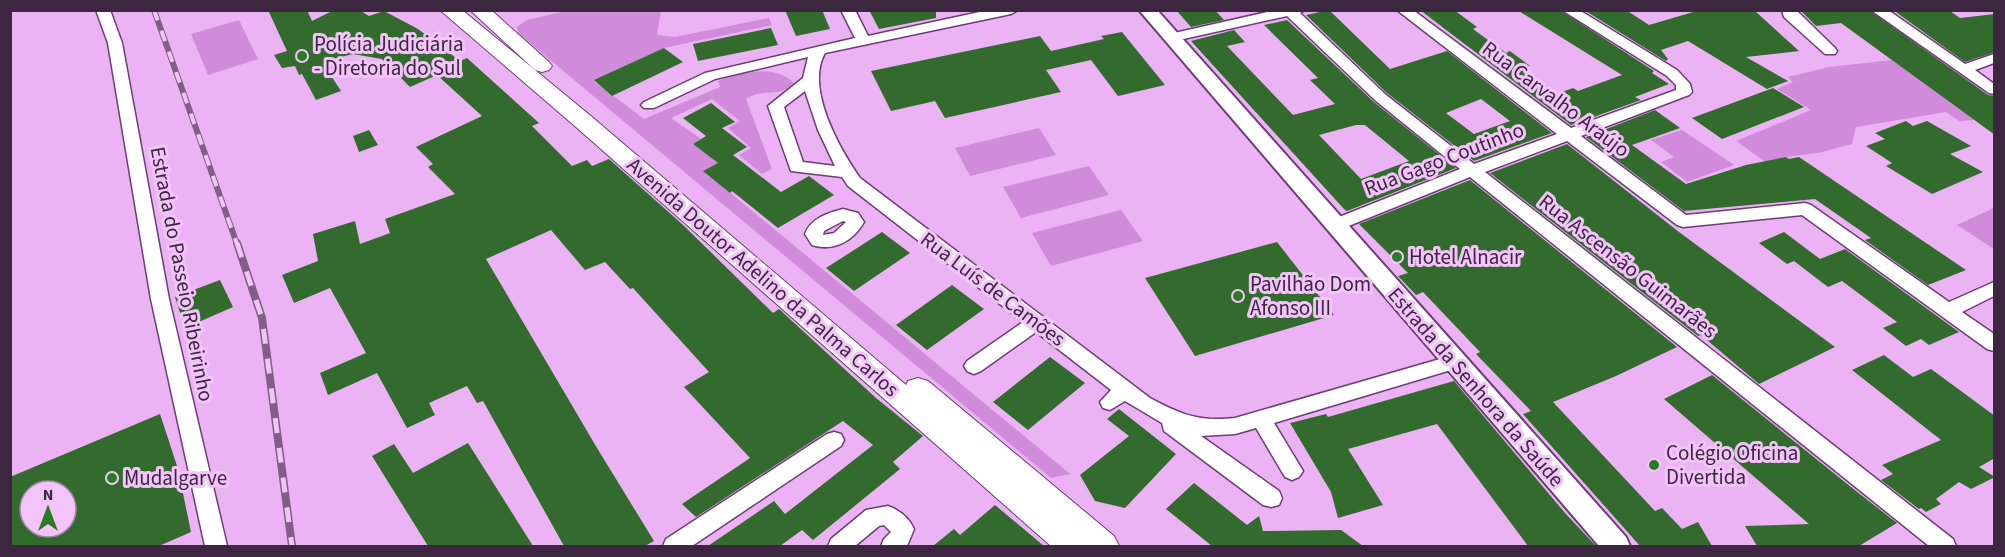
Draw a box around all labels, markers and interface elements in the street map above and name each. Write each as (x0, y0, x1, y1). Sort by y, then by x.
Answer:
place label: Polícia Judiciária - Diretoria do Sul (314, 29, 463, 83)
street label: Rua Carvalho Araújo (1476, 34, 1636, 164)
marker: Polícia Judiciária - Diretoria do Sul (295, 49, 309, 63)
street label: Rua Gago Coutinho (1360, 115, 1528, 203)
street label: Estrada do Passeio Ribeirinho (143, 144, 221, 404)
street label: Avenida Doutor Adelino da Palma Carlos (620, 150, 906, 404)
street label: Rua Ascensão Guimarães (1532, 187, 1724, 345)
street label: Rua Luís de Camões (914, 224, 1072, 354)
place label: Hotel Alnacir (1409, 242, 1522, 272)
marker: Hotel Alnacir (1390, 250, 1404, 264)
place label: Pavilhão Dom Afonso III (1250, 269, 1371, 323)
street label: Estrada da Senhora da Saúde (1381, 281, 1571, 493)
marker: Pavilhão Dom Afonso III (1231, 289, 1245, 303)
place label: Colégio Oficina Divertida (1666, 438, 1798, 492)
marker: Colégio Oficina Divertida (1647, 458, 1661, 472)
place label: Mudalgarve (124, 463, 227, 493)
marker: Mudalgarve (105, 471, 119, 485)
north arrow (18, 479, 78, 539)
text: N (43, 484, 53, 506)

